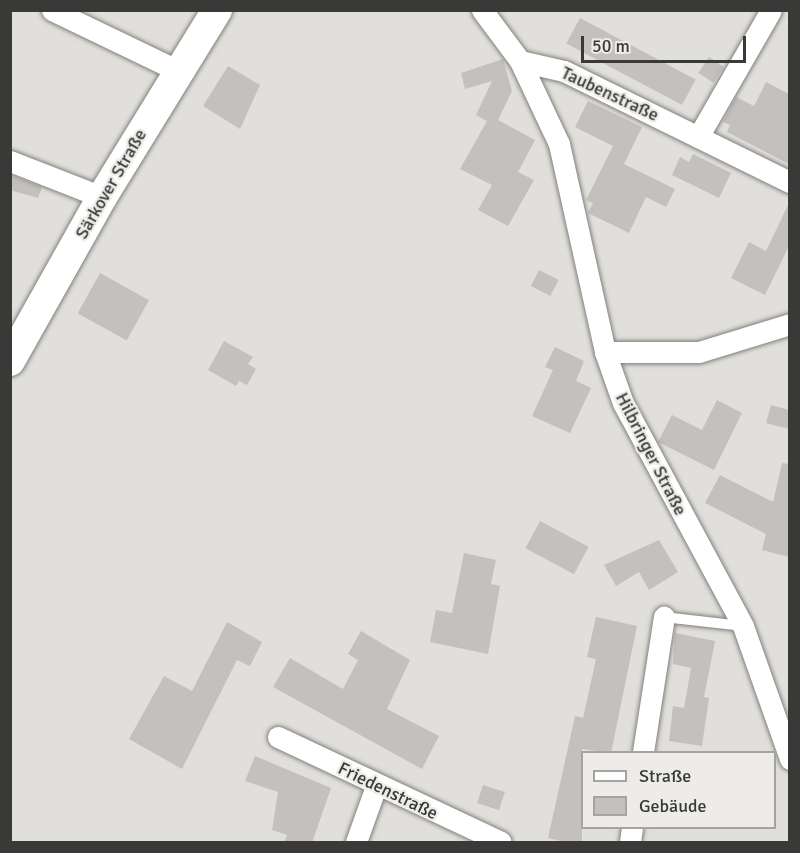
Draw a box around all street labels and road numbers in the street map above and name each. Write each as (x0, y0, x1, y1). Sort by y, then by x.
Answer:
street label: Taubenstraße (558, 62, 662, 126)
street label: Särkover Straße (71, 125, 151, 243)
street label: Hilbringer Straße (611, 389, 691, 519)
street label: Friedenstraße (335, 758, 441, 824)

